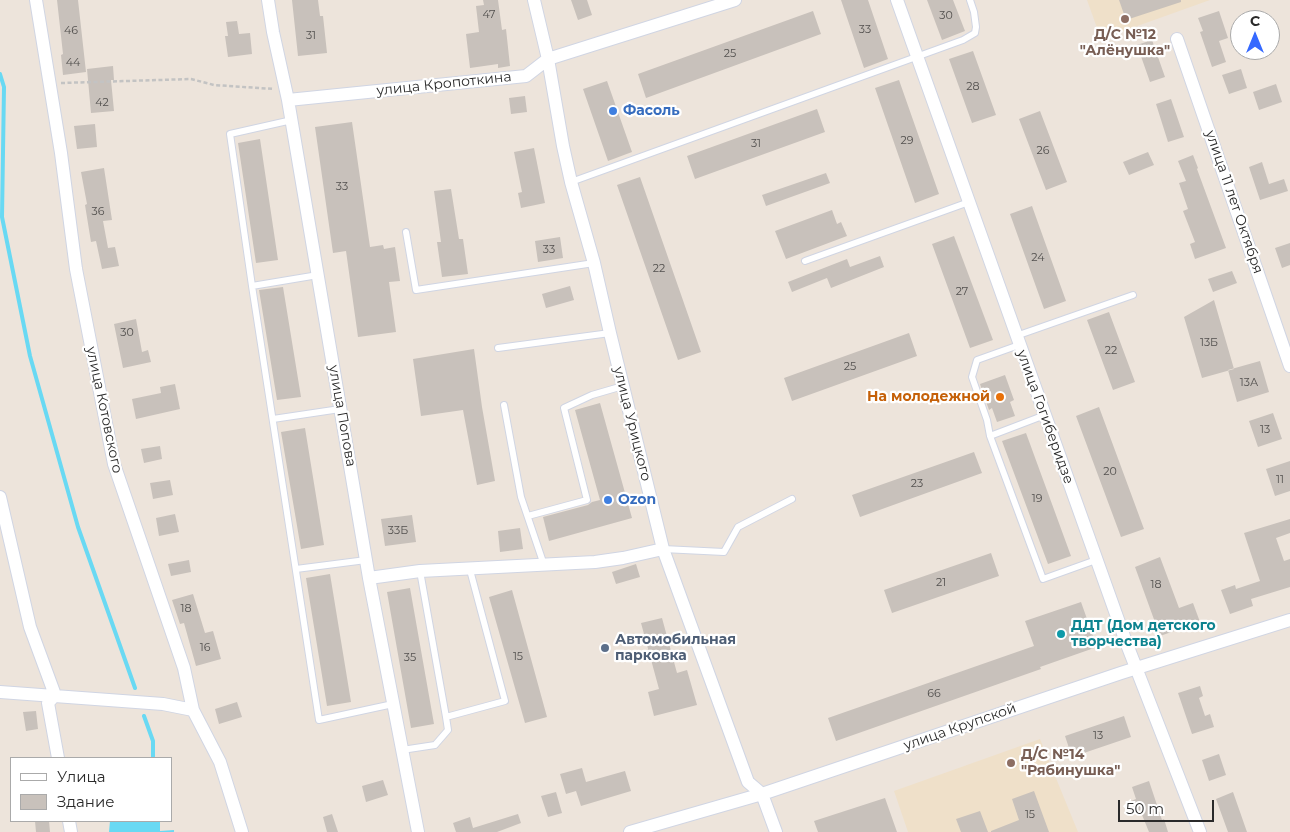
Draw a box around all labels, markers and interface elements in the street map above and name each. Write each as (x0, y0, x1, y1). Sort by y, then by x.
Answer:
house number: 47 (482, 8, 496, 22)
house number: 30 (939, 9, 953, 23)
north arrow (1230, 10, 1280, 60)
text: С (1250, 12, 1260, 30)
marker: Д/С №12 "Алёнушка" (1119, 13, 1131, 25)
house number: 33 (859, 23, 871, 37)
house number: 46 (64, 24, 78, 38)
place label: Д/С №12 "Алёнушка" (1080, 27, 1170, 59)
house number: 31 (306, 29, 316, 43)
house number: 25 (724, 47, 736, 61)
house number: 44 (66, 56, 80, 70)
street label: улица Кропоткина (376, 69, 512, 99)
house number: 28 (966, 80, 980, 94)
house number: 42 (95, 96, 109, 110)
place label: Фасоль (623, 103, 680, 119)
marker: Фасоль (607, 105, 619, 117)
street label: улица 11 лет Октября (1202, 128, 1266, 276)
house number: 29 (901, 134, 913, 148)
house number: 31 (751, 137, 761, 151)
house number: 26 (1037, 144, 1049, 158)
house number: 33 (336, 180, 348, 194)
house number: 36 (92, 205, 104, 219)
house number: 33 (543, 243, 555, 257)
house number: 24 (1031, 251, 1045, 265)
house number: 22 (653, 262, 665, 276)
house number: 27 (956, 285, 968, 299)
house number: 30 (120, 326, 134, 340)
house number: 13Б (1200, 336, 1218, 350)
house number: 22 (1105, 344, 1117, 358)
street label: улица Котовского (82, 345, 126, 475)
street label: улица Гогиберидзе (1013, 348, 1077, 486)
house number: 25 (844, 360, 856, 374)
street label: улица Попова (325, 364, 359, 468)
street label: улица Урицкого (610, 365, 654, 483)
house number: 13А (1240, 376, 1258, 390)
place label: На молодежной (867, 389, 990, 405)
marker: На молодежной (994, 391, 1006, 403)
house number: 13 (1260, 423, 1270, 437)
house number: 20 (1103, 465, 1117, 479)
house number: 11 (1276, 473, 1284, 487)
house number: 23 (911, 477, 923, 491)
place label: Ozon (618, 492, 656, 508)
house number: 19 (1032, 492, 1042, 506)
marker: Ozon (602, 494, 614, 506)
house number: 33Б (388, 524, 408, 538)
house number: 21 (936, 576, 946, 590)
house number: 18 (1151, 578, 1161, 592)
house number: 18 (181, 602, 191, 616)
place label: ДДТ (Дом детского творчества) (1071, 618, 1216, 650)
marker: ДДТ (Дом детского творчества) (1055, 628, 1067, 640)
place label: Автомобильная парковка (615, 632, 736, 664)
house number: 16 (200, 641, 210, 655)
marker: Автомобильная парковка (599, 642, 611, 654)
house number: 15 (513, 650, 523, 664)
house number: 35 (404, 651, 416, 665)
house number: 66 (927, 687, 941, 701)
street label: улица Крупской (901, 700, 1019, 754)
house number: 13 (1093, 729, 1103, 743)
place label: Д/С №14 "Рябинушка" (1021, 747, 1120, 780)
legend (10, 757, 172, 822)
marker: Д/С №14 "Рябинушка" (1005, 757, 1017, 769)
text: Улица (57, 767, 105, 786)
scale bar (1120, 790, 1216, 822)
text: Здание (57, 792, 115, 811)
text: 50 m (1126, 799, 1164, 818)
house number: 15 (1025, 808, 1035, 822)

